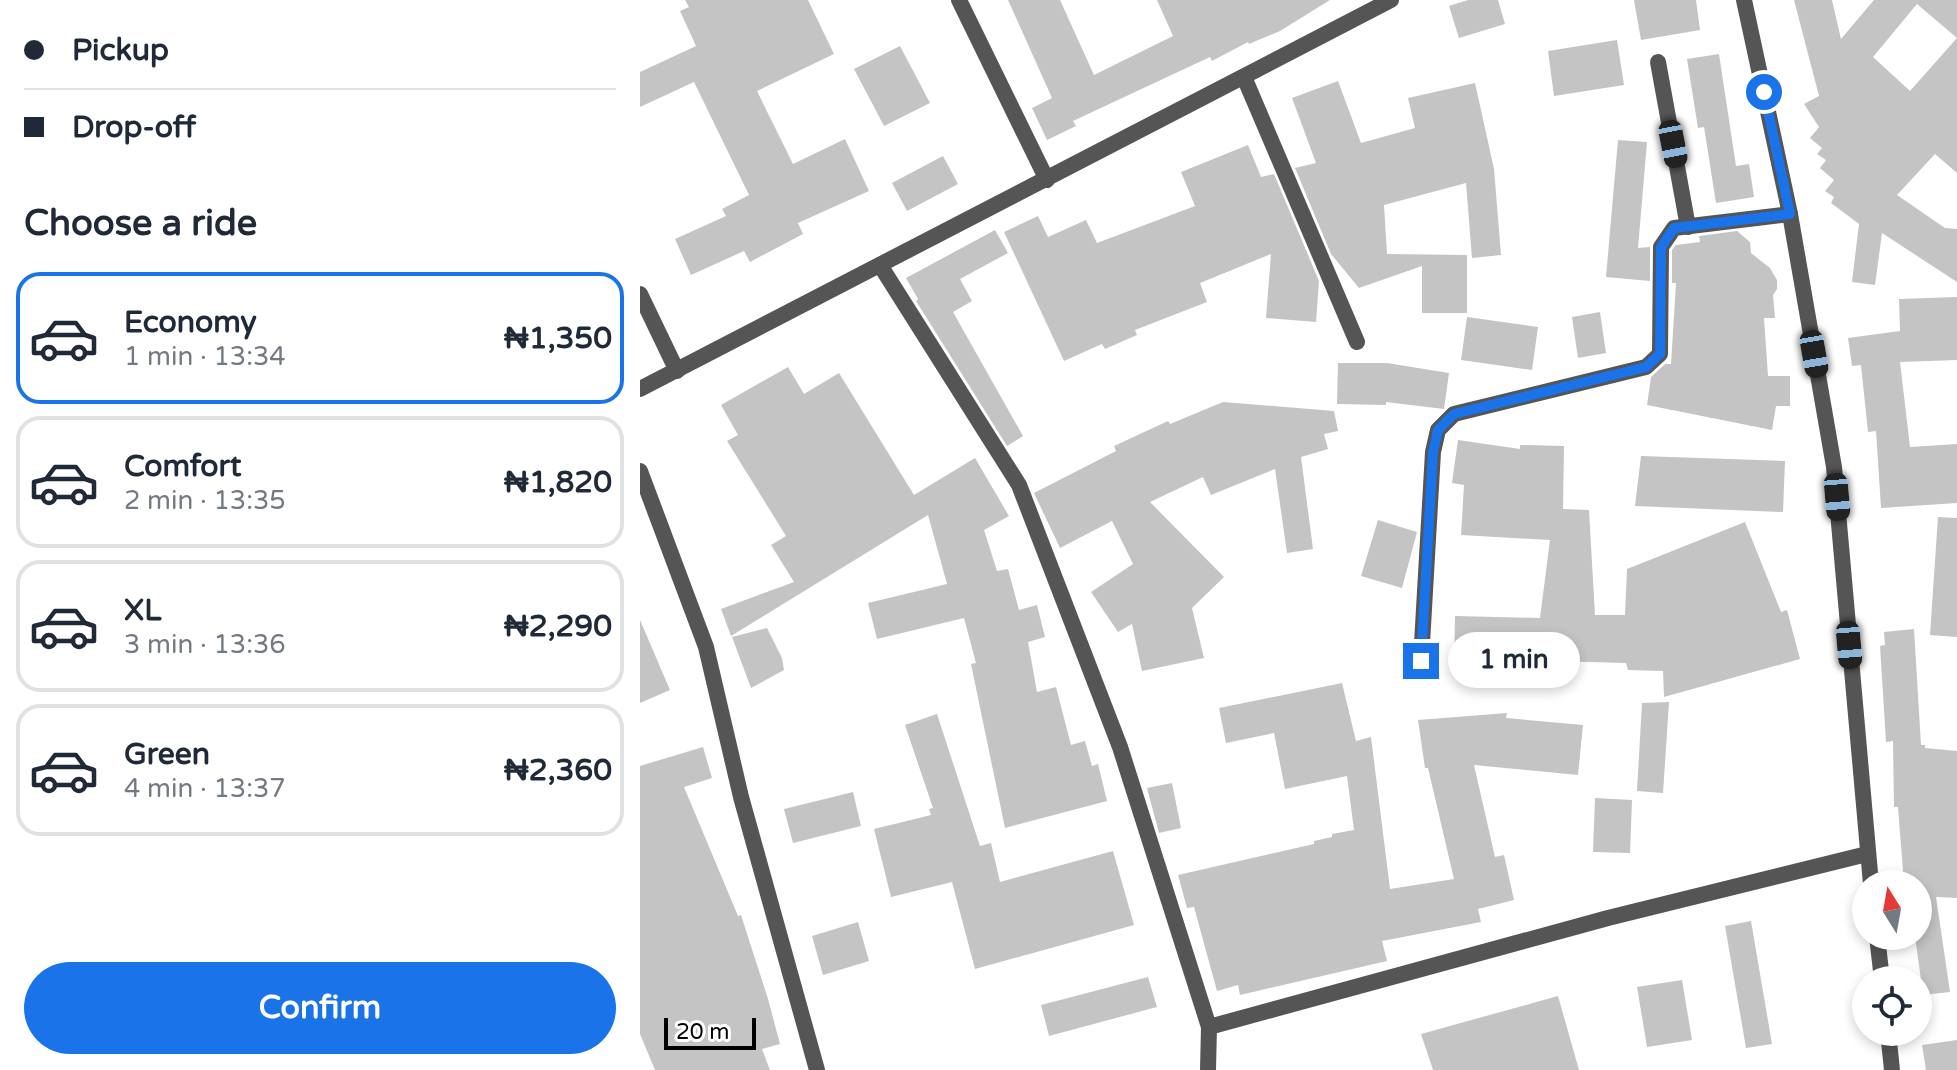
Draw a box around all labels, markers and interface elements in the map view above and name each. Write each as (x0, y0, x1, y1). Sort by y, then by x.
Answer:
text: Pickup (72, 32, 169, 69)
route start (1746, 74, 1782, 110)
text: Drop-off (72, 109, 196, 146)
car (1657, 118, 1689, 170)
text: Choose a ride (24, 202, 257, 245)
icon: car (28, 302, 100, 374)
text: Economy (124, 304, 257, 341)
text: ₦1,350 (504, 320, 612, 357)
car (1798, 328, 1830, 380)
text: 1 min · 13:34 (124, 341, 286, 372)
icon: car (28, 446, 100, 518)
text: Comfort (124, 448, 242, 485)
text: ₦1,820 (504, 464, 612, 501)
car (1823, 472, 1851, 522)
text: 2 min · 13:35 (124, 485, 286, 516)
icon: car (28, 590, 100, 662)
text: XL (124, 592, 161, 629)
text: ₦2,290 (504, 608, 612, 645)
car (1835, 620, 1863, 670)
text: 3 min · 13:36 (124, 629, 286, 660)
callout: 1 min (1449, 633, 1581, 689)
route end (1403, 643, 1439, 679)
text: 1 min (1479, 644, 1549, 675)
icon: car (28, 734, 100, 806)
text: Green (124, 736, 210, 773)
text: ₦2,360 (504, 752, 612, 789)
text: 4 min · 13:37 (124, 773, 286, 804)
north arrow (1852, 870, 1932, 950)
map controls (1852, 870, 1932, 1046)
button: Confirm (24, 962, 616, 1054)
button: locate (1852, 966, 1932, 1046)
scale bar (664, 1014, 756, 1050)
text: 20 m (676, 1019, 730, 1045)

